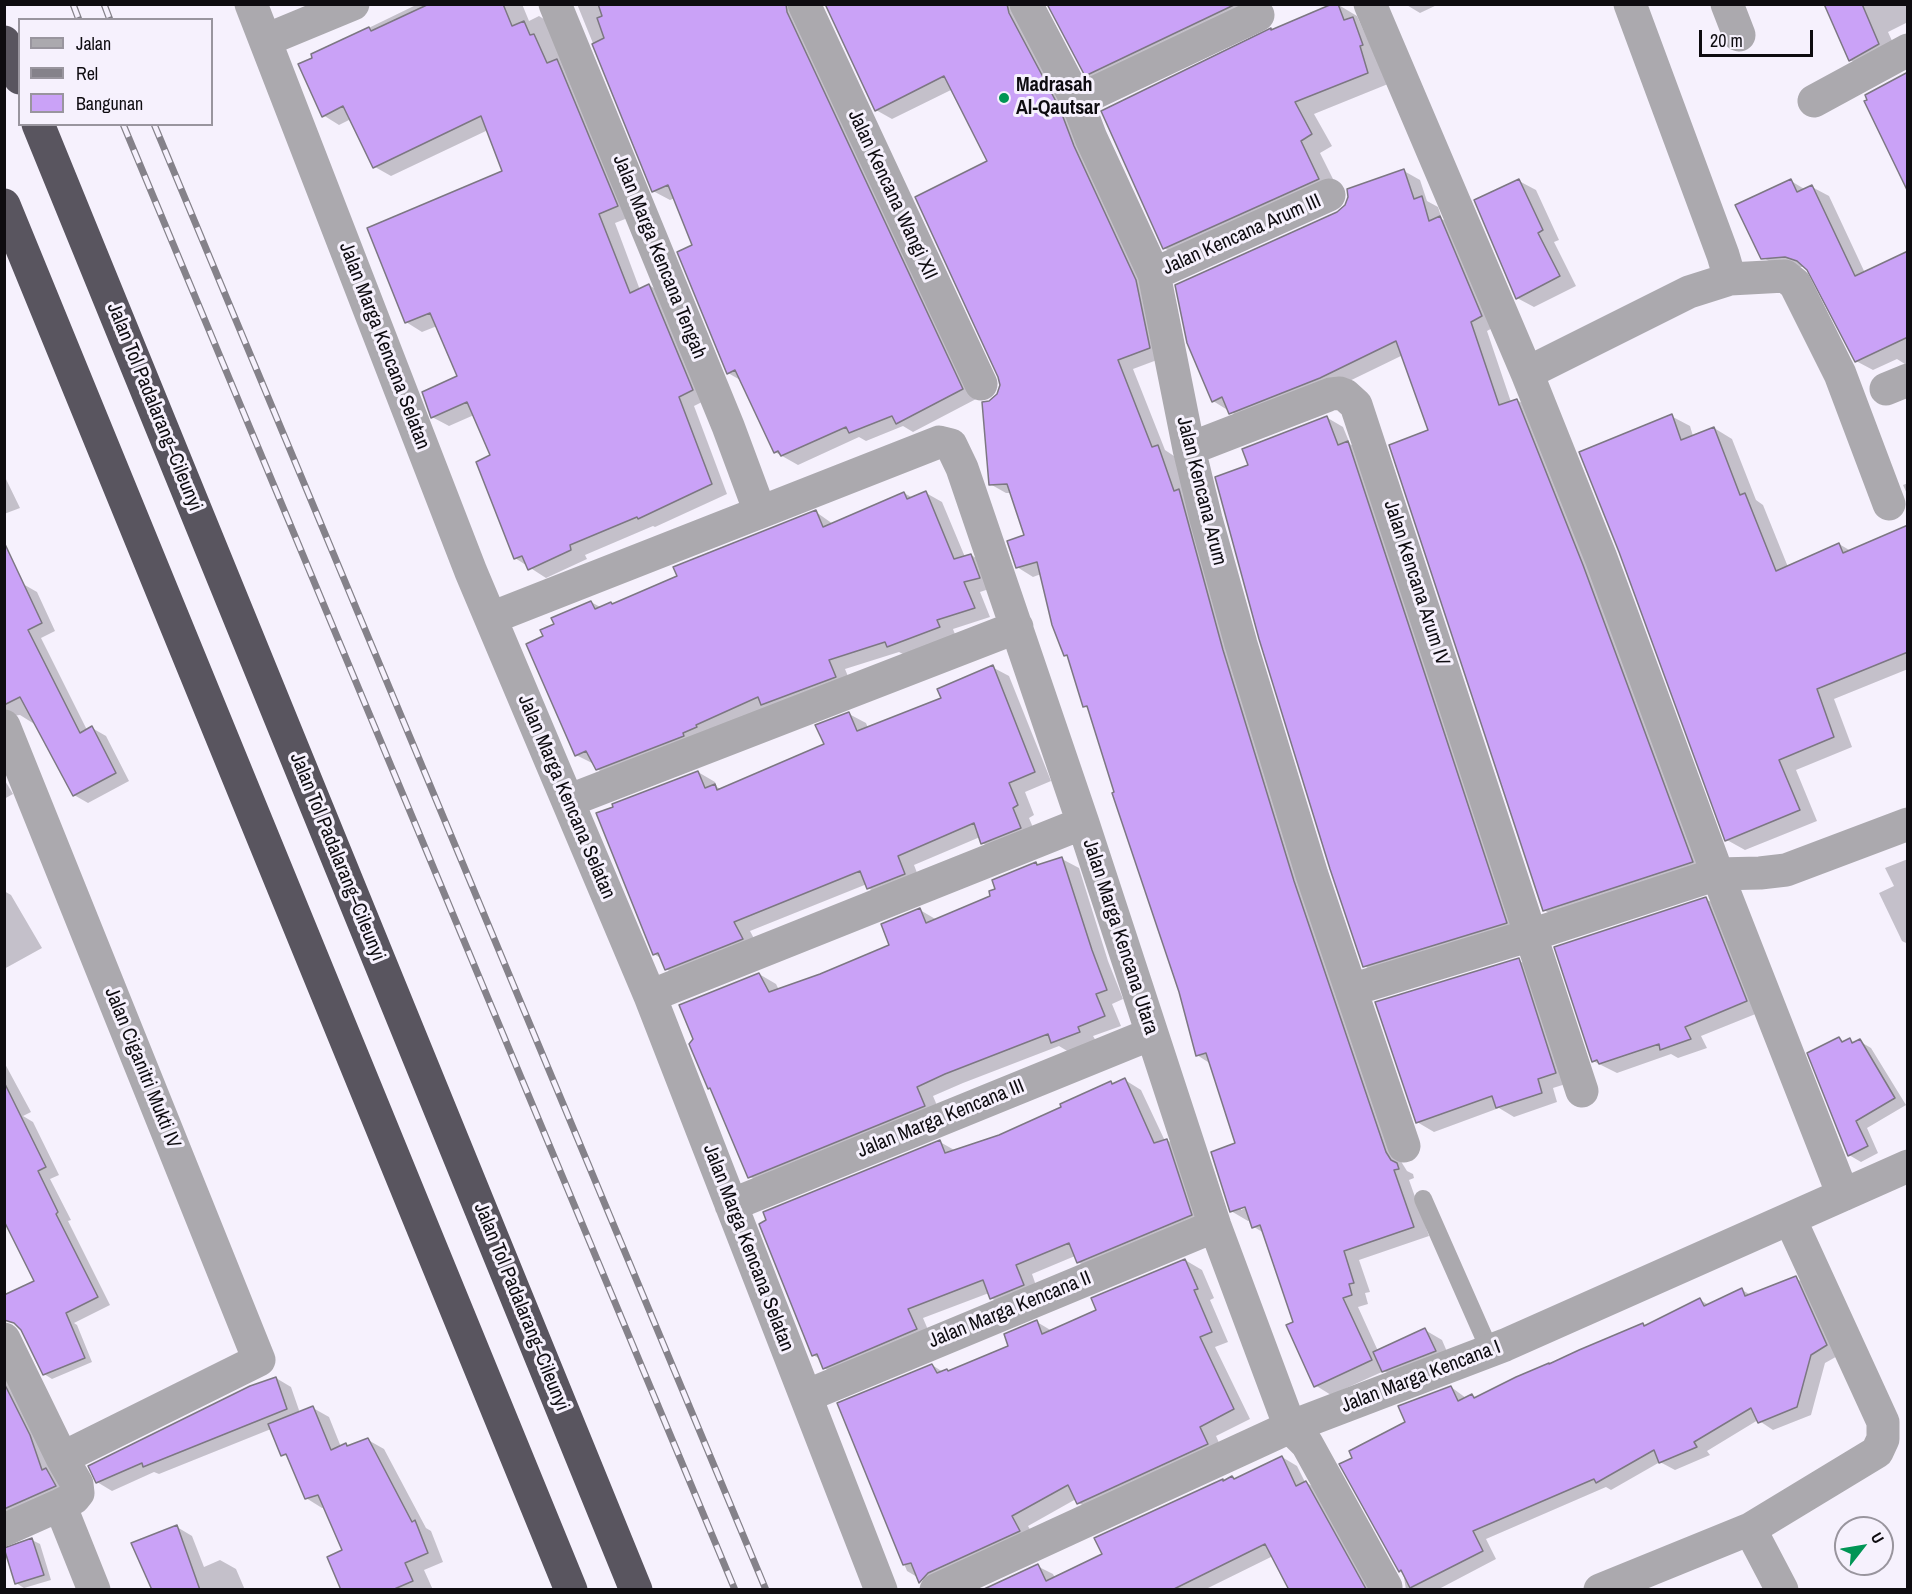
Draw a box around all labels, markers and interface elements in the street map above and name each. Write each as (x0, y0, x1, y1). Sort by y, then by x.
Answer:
legend (18, 18, 213, 126)
scale bar (1702, 18, 1816, 56)
text: 20 m (1710, 28, 1743, 53)
text: Jalan (76, 31, 111, 56)
text: Rel (76, 61, 98, 86)
place label: Madrasah Al-Qautsar (1016, 74, 1100, 121)
text: Bangunan (76, 91, 143, 116)
marker: Madrasah Al-Qautsar (997, 91, 1011, 105)
street label: Jalan Kencana Wangi XII (842, 106, 942, 284)
street label: Jalan Marga Kencana Tengah (607, 151, 711, 363)
street label: Jalan Kencana Arum III (1159, 189, 1325, 281)
street label: Jalan Marga Kencana Selatan (333, 239, 435, 453)
street label: Jalan Tol Padalarang–Cileunyi (101, 299, 207, 515)
street label: Jalan Kencana Arum (1171, 414, 1231, 568)
street label: Jalan Kencana Arum IV (1378, 497, 1454, 669)
street label: Jalan Marga Kencana Selatan (512, 691, 620, 903)
street label: Jalan Tol Padalarang–Cileunyi (284, 749, 390, 965)
street label: Jalan Marga Kencana Utara (1077, 836, 1163, 1038)
street label: Jalan Ciganitri Mukti IV (99, 984, 185, 1152)
street label: Jalan Marga Kencana III (854, 1075, 1028, 1163)
street label: Jalan Marga Kencana Selatan (697, 1141, 799, 1355)
street label: Jalan Tol Padalarang–Cileunyi (468, 1199, 574, 1415)
street label: Jalan Marga Kencana II (925, 1266, 1095, 1354)
street label: Jalan Marga Kencana I (1338, 1336, 1504, 1418)
north arrow (1834, 1516, 1894, 1576)
text: U (1866, 1528, 1890, 1547)

